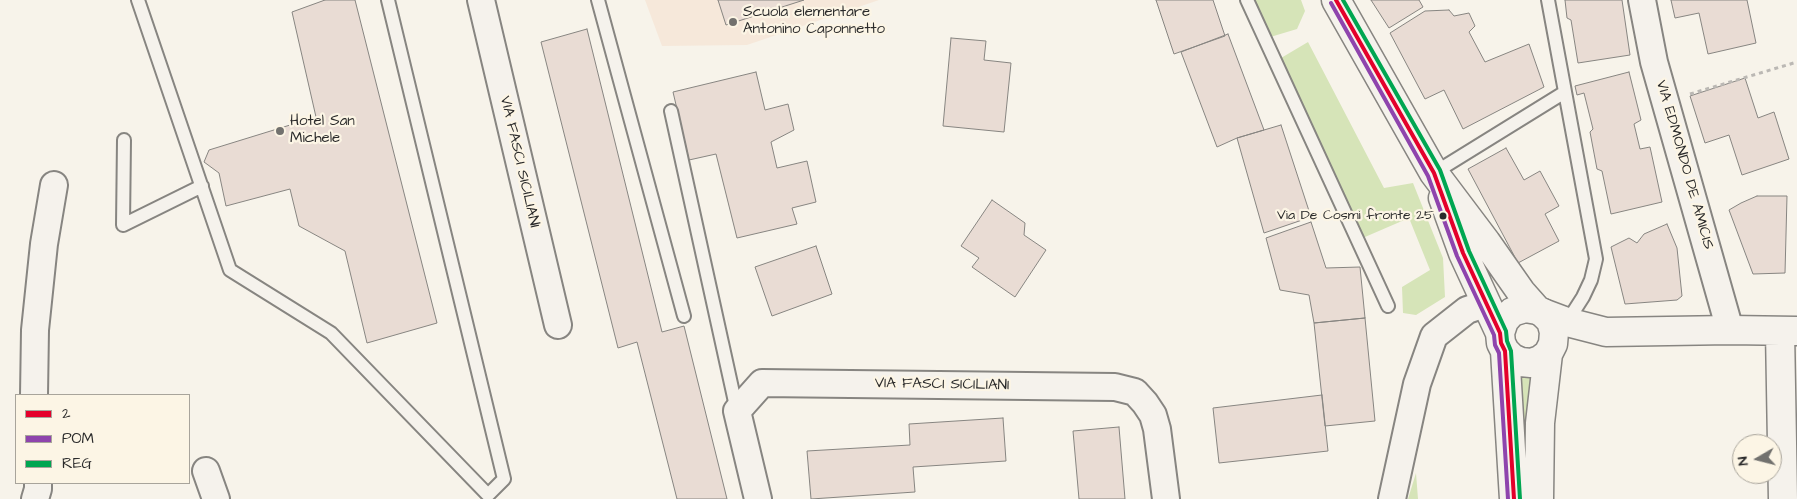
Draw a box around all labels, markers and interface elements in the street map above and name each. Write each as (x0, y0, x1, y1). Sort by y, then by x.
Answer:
place label: Scuola elementare Antonino Caponnetto (743, 4, 885, 39)
marker: Scuola elementare Antonino Caponnetto (727, 16, 739, 28)
street label: VIA EDMONDO DE AMICIS (1651, 78, 1717, 252)
street label: VIA FASCI SICILIANI (495, 94, 543, 230)
place label: Hotel San Michele (290, 113, 355, 148)
marker: Hotel San Michele (274, 125, 286, 137)
place label: Via De Cosmi fronte 25 (1277, 208, 1434, 224)
marker: Via De Cosmi fronte 25 (1438, 211, 1448, 221)
street label: VIA FASCI SICILIANI (875, 375, 1009, 395)
legend (15, 394, 190, 484)
text: 2 (62, 403, 71, 424)
text: POM (62, 428, 94, 449)
north arrow (1732, 434, 1782, 484)
text: REG (62, 453, 92, 474)
text: N (1733, 455, 1754, 467)

